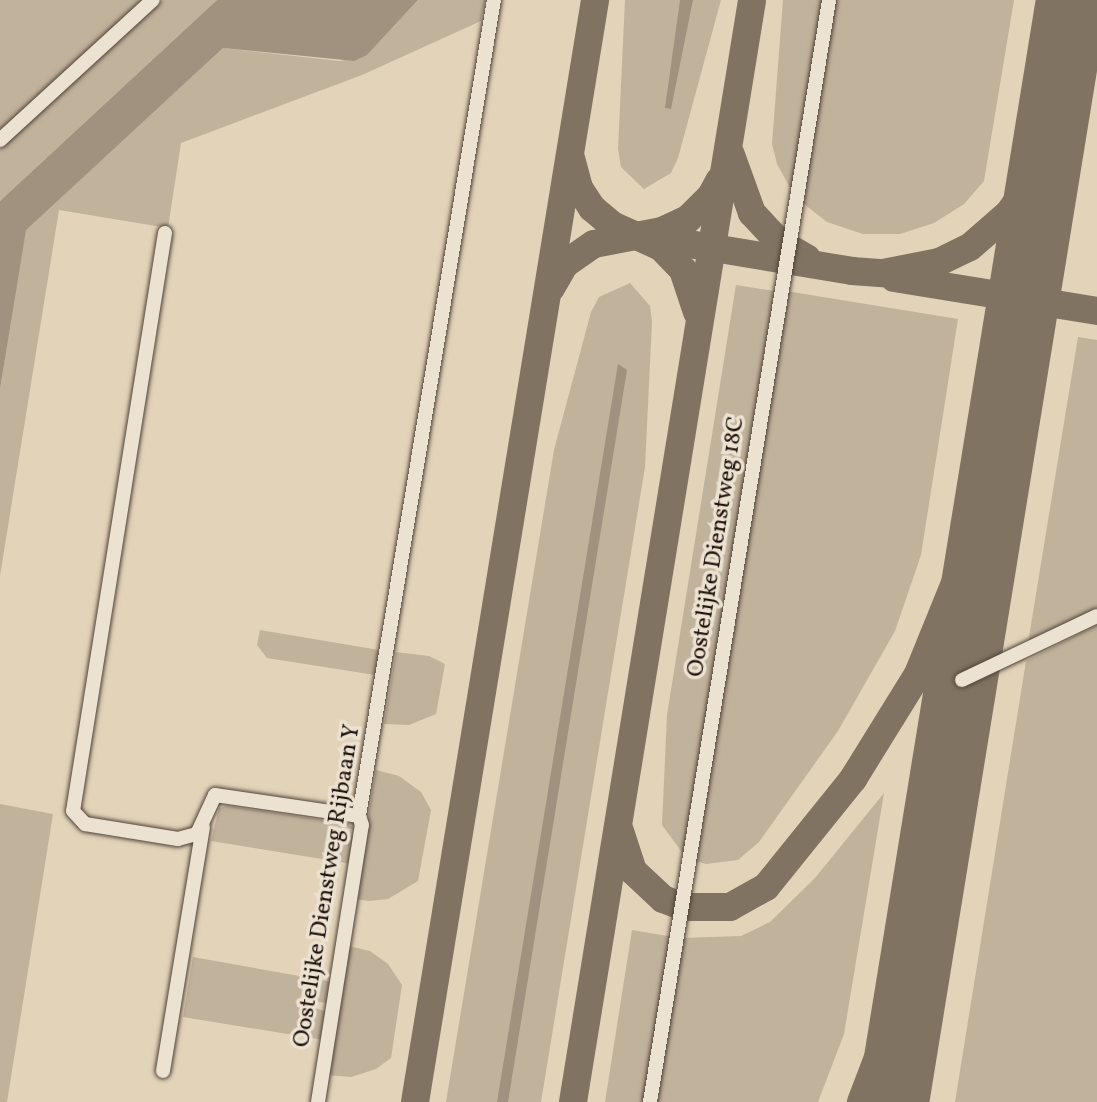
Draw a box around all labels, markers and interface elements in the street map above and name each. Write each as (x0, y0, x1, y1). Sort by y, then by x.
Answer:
street label: Oostelijke Dienstweg 18C (682, 415, 752, 679)
street label: Oostelijke Dienstweg Rijbaan Y (288, 722, 368, 1050)

